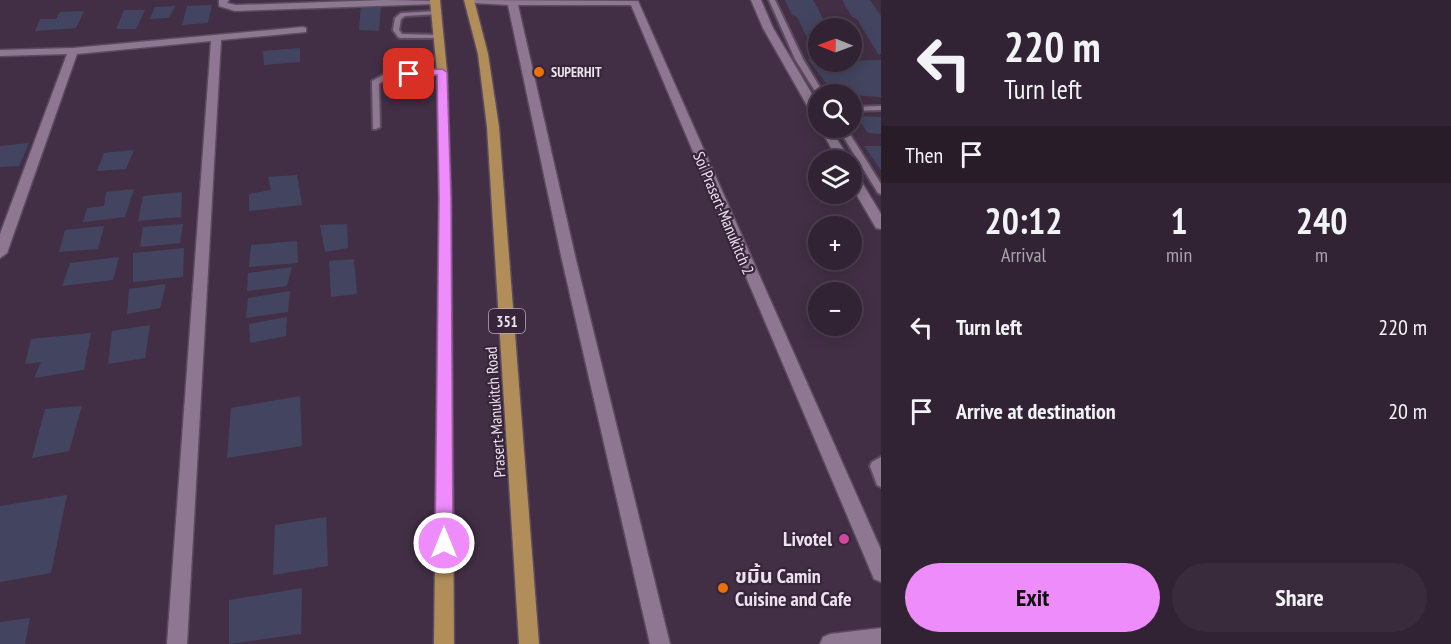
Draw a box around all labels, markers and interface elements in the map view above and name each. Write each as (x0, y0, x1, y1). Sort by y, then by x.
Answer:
north arrow (808, 18, 862, 72)
map controls (808, 18, 862, 336)
text: 220 m (1004, 19, 1101, 74)
icon: left (905, 24, 983, 102)
pin (383, 48, 434, 99)
icon: arrive (392, 57, 425, 90)
place label: SUPERHIT (551, 63, 602, 81)
marker: SUPERHIT (532, 65, 546, 79)
text: Turn left (1004, 72, 1082, 106)
button: search (808, 84, 862, 138)
icon: arrive (955, 138, 988, 171)
text: Then (905, 141, 943, 169)
street label: Soi Prasert-Manukitch 2 (689, 149, 759, 277)
button: layers (808, 150, 862, 204)
text: 20:12 (985, 197, 1062, 244)
text: 1 (1170, 197, 1188, 244)
text: 240 (1296, 197, 1347, 244)
button: + (808, 216, 862, 270)
text: Arrival (1001, 242, 1046, 268)
text: min (1166, 242, 1192, 268)
text: m (1315, 242, 1328, 268)
button: − (808, 282, 862, 336)
road number: 351 (489, 309, 525, 333)
icon: left (905, 311, 938, 344)
text: Turn left (956, 313, 1022, 341)
text: 220 m (1378, 313, 1427, 341)
street label: Prasert-Manukitch Road (480, 346, 510, 478)
icon: arrive (905, 395, 938, 428)
text: Arrive at destination (956, 397, 1116, 425)
text: 20 m (1388, 397, 1427, 425)
position arrow (412, 511, 476, 575)
place label: Livotel (783, 526, 832, 552)
marker: Livotel (837, 532, 851, 546)
place label: ขมิ้น Camin Cuisine and Cafe (735, 563, 852, 612)
button: Exit (905, 563, 1160, 632)
button: Share (1172, 563, 1427, 632)
marker: ขมิ้น Camin Cuisine and Cafe (716, 581, 730, 595)

